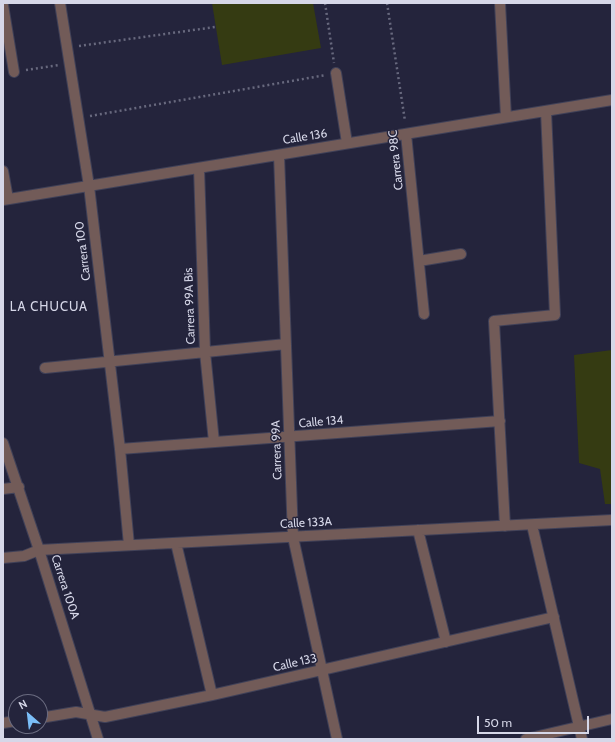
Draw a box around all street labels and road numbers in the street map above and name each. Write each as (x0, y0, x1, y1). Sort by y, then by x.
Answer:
street label: Calle 136 (282, 126, 328, 148)
street label: Carrera 98C (386, 129, 406, 191)
street label: Carrera 100 (72, 221, 94, 281)
street label: Carrera 99A Bis (181, 267, 199, 345)
street label: Calle 134 (298, 413, 344, 431)
street label: Carrera 99A (269, 420, 285, 480)
street label: Calle 133A (280, 514, 332, 532)
street label: Carrera 100A (48, 553, 82, 621)
street label: Calle 133 (272, 651, 318, 675)

